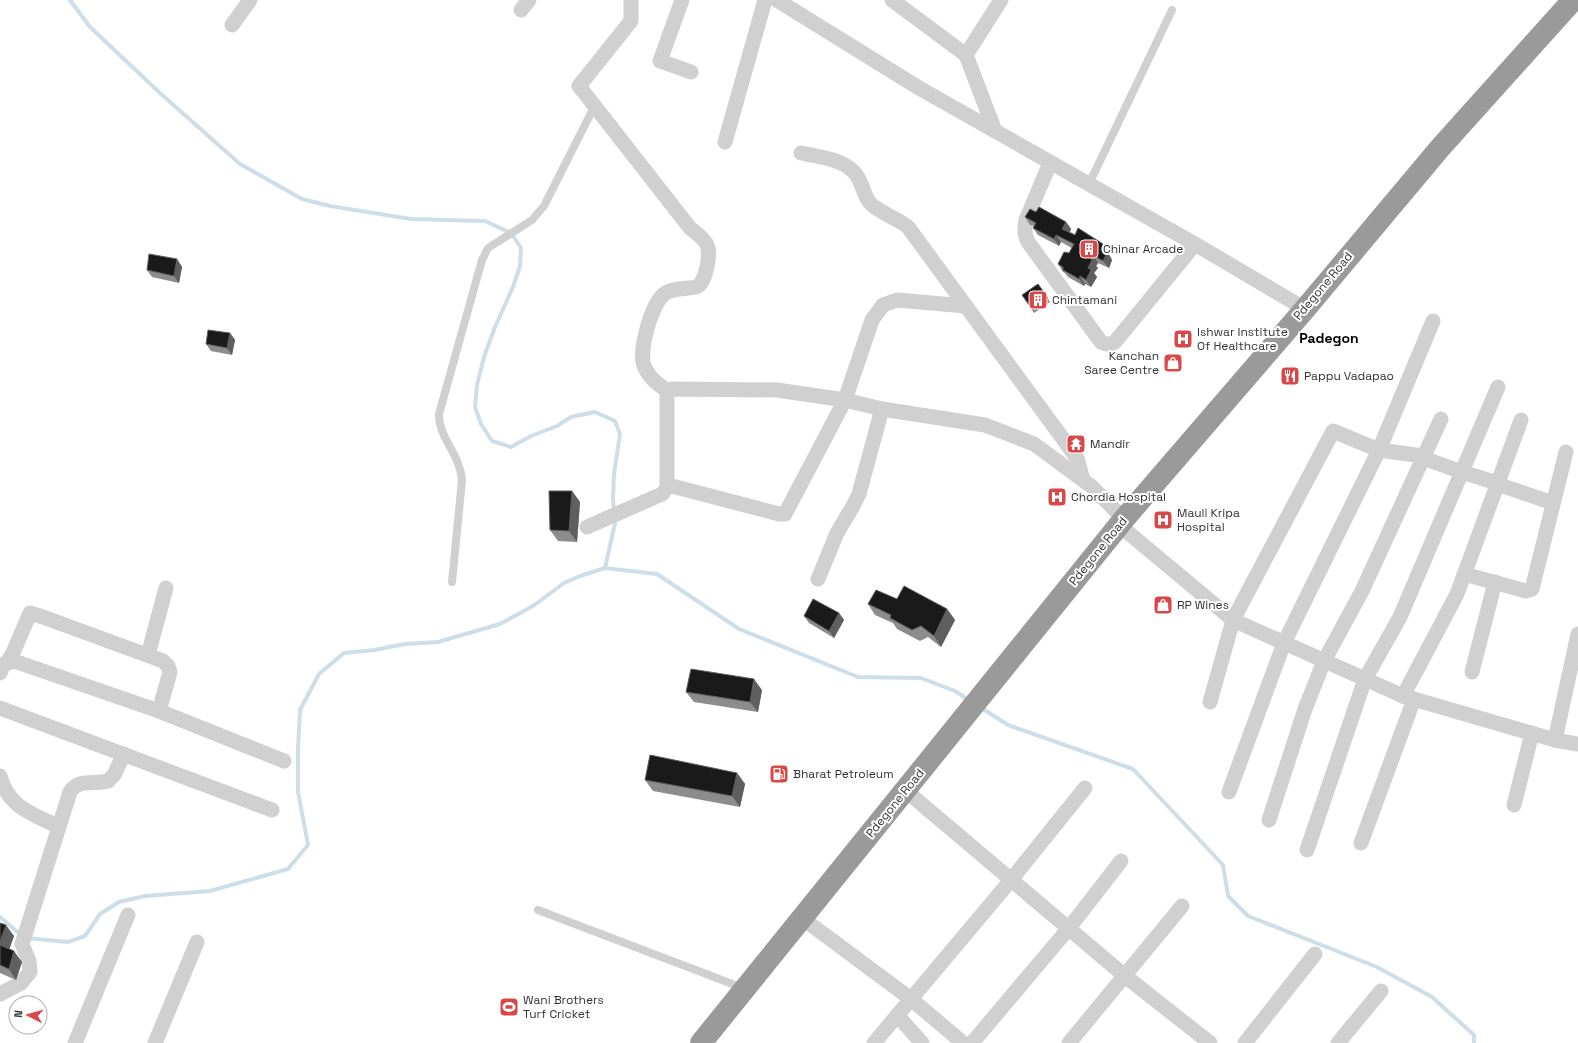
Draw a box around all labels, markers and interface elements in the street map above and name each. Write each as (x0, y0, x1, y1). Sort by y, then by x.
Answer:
building icon: Chinar Arcade (1078, 238, 1100, 260)
place label: Chinar Arcade (1103, 241, 1183, 257)
street label: Pdegone Road (1290, 249, 1356, 323)
building icon: Chintamani (1027, 289, 1049, 311)
place label: Chintamani (1052, 292, 1117, 308)
place label: Ishwar Institute Of Healthcare (1197, 324, 1288, 354)
hospital icon: Ishwar Institute Of Healthcare (1172, 328, 1194, 350)
district label: Padegon (1299, 329, 1359, 347)
place label: Kanchan Saree Centre (1084, 348, 1159, 378)
shop icon: Kanchan Saree Centre (1162, 352, 1184, 374)
restaurant icon: Pappu Vadapao (1279, 365, 1301, 387)
place label: Pappu Vadapao (1304, 368, 1394, 384)
temple icon: Mandir (1065, 433, 1087, 455)
place label: Mandir (1090, 436, 1130, 452)
hospital icon: Chordia Hospital (1046, 486, 1068, 508)
place label: Chordia Hospital (1071, 489, 1166, 505)
place label: Mauli Kripa Hospital (1177, 505, 1240, 535)
hospital icon: Mauli Kripa Hospital (1152, 509, 1174, 531)
street label: Pdegone Road (1065, 513, 1131, 589)
shop icon: RP Wines (1152, 594, 1174, 616)
place label: RP Wines (1177, 597, 1229, 613)
fuel station icon: Bharat Petroleum (768, 763, 790, 785)
street label: Pdegone Road (862, 765, 928, 841)
place label: Bharat Petroleum (793, 766, 893, 782)
place label: Wani Brothers Turf Cricket (523, 992, 604, 1022)
north arrow (8, 995, 48, 1035)
sports icon: Wani Brothers Turf Cricket (498, 996, 520, 1018)
text: N (11, 1010, 25, 1018)

